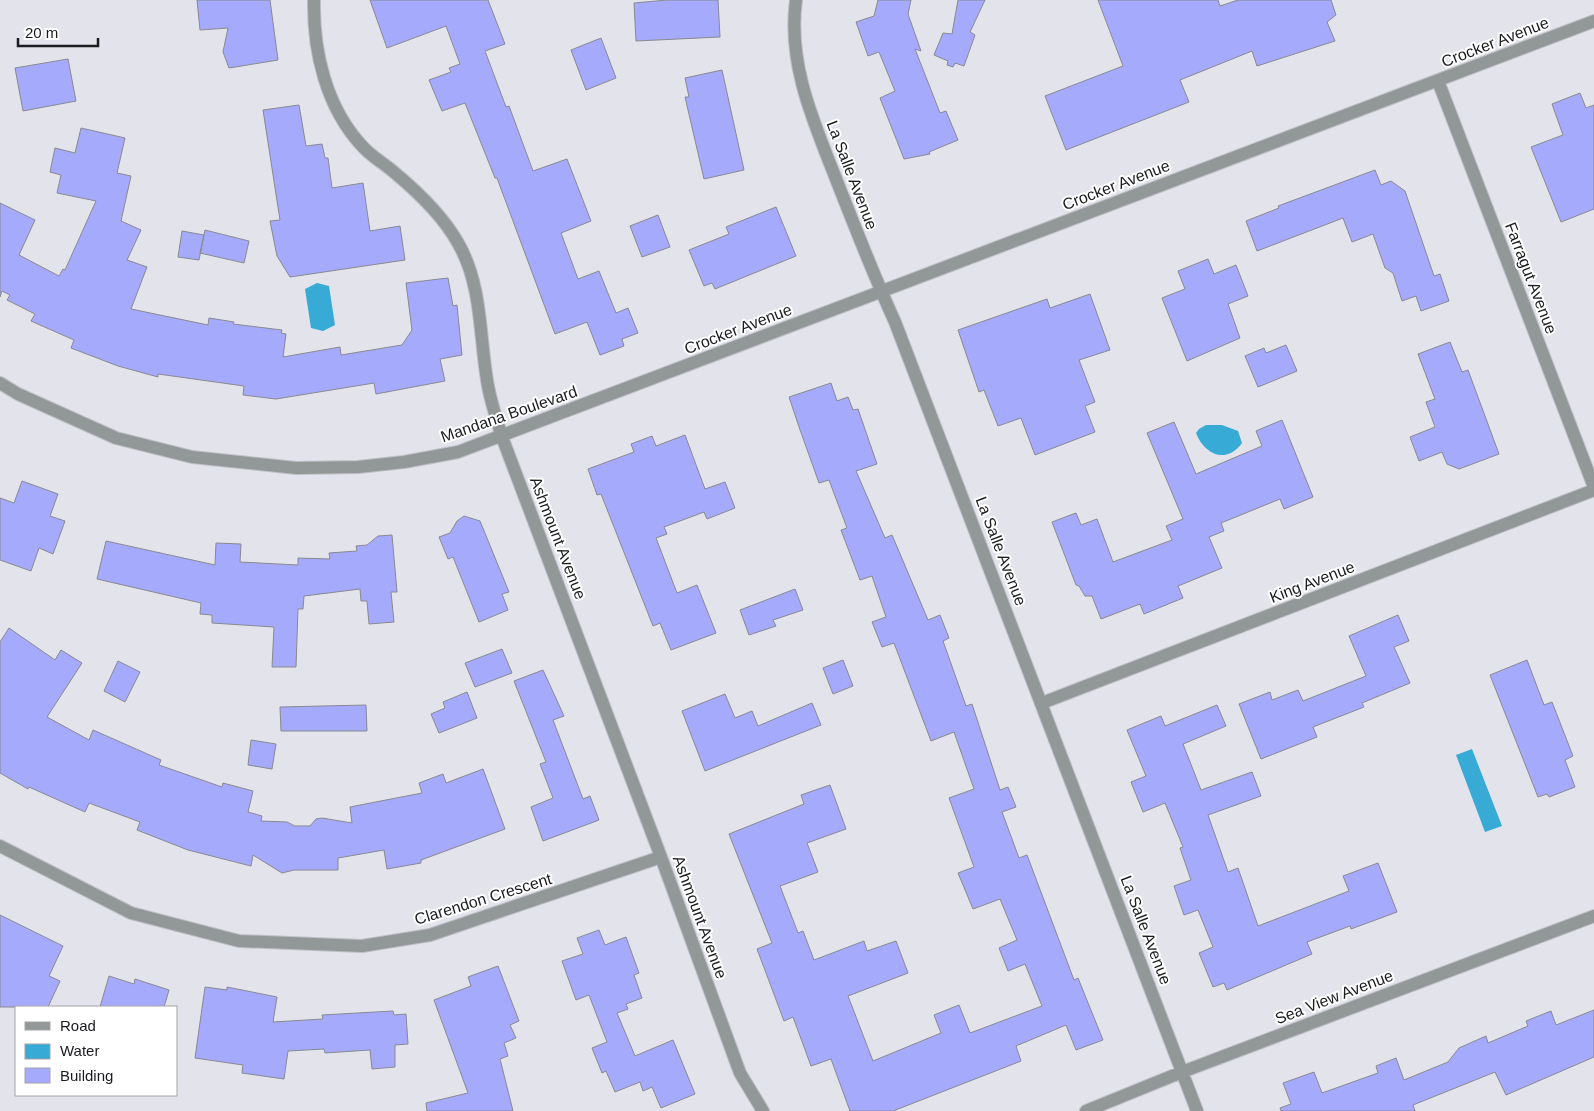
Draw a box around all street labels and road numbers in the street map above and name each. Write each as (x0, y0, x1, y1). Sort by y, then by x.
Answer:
street label: Crocker Avenue (1439, 14, 1551, 70)
street label: La Salle Avenue (823, 118, 881, 232)
street label: Crocker Avenue (1060, 157, 1172, 213)
street label: Farragut Avenue (1502, 220, 1560, 336)
street label: Crocker Avenue (682, 301, 794, 357)
street label: Mandana Boulevard (439, 383, 579, 445)
street label: Ashmount Avenue (527, 474, 589, 602)
street label: La Salle Avenue (972, 494, 1030, 608)
street label: King Avenue (1267, 558, 1357, 606)
street label: Ashmount Avenue (670, 853, 730, 981)
street label: Clarendon Crescent (412, 870, 554, 928)
street label: La Salle Avenue (1117, 873, 1175, 987)
street label: Sea View Avenue (1273, 967, 1395, 1027)

